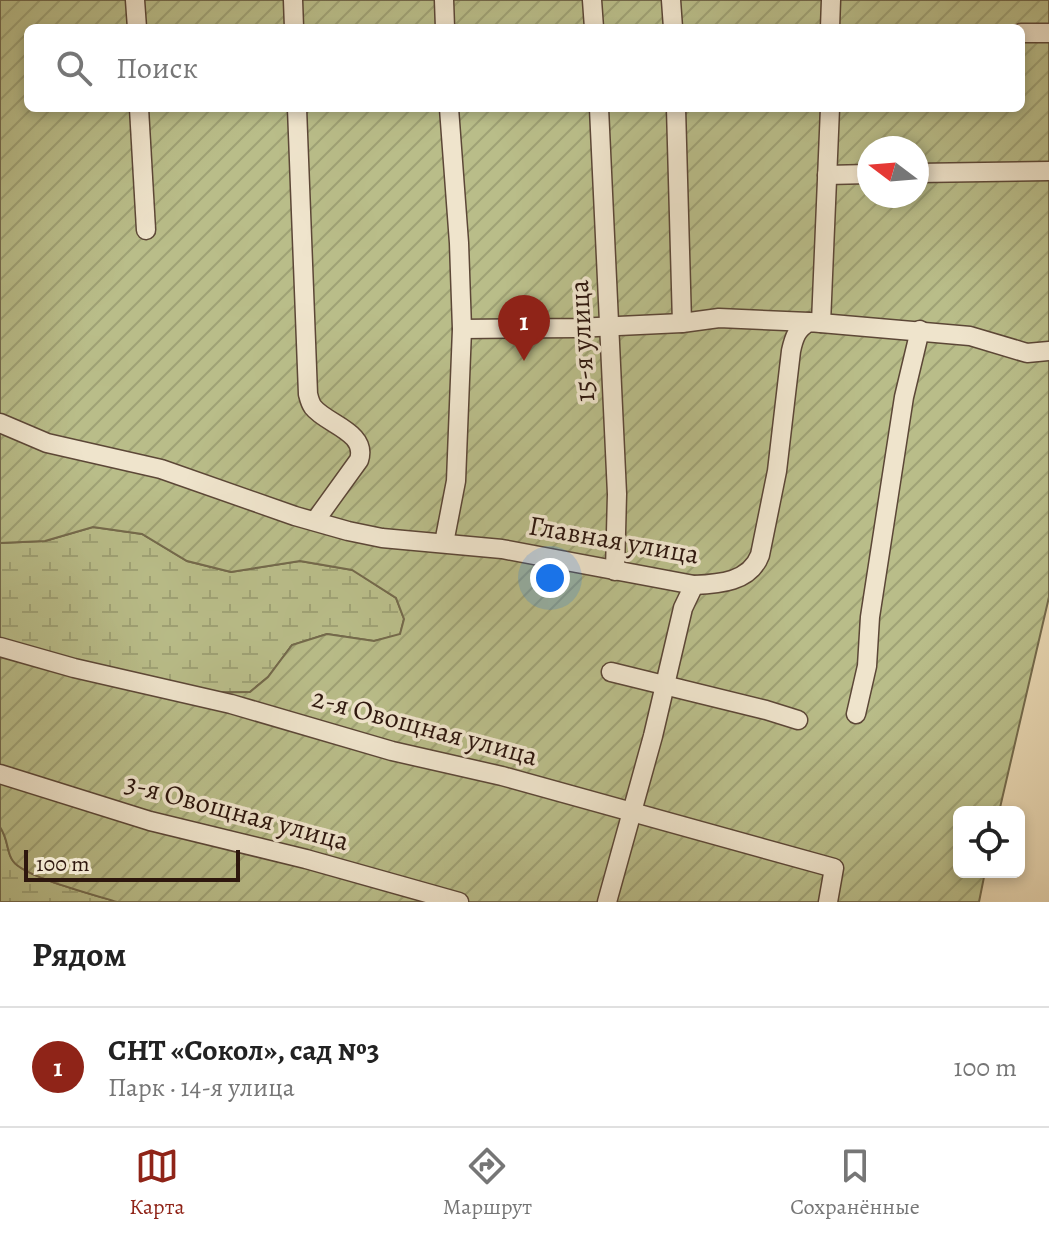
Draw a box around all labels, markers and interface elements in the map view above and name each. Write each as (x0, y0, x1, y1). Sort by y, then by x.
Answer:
search box (24, 24, 1025, 112)
icon: search (52, 46, 96, 90)
text: Поиск (116, 48, 198, 88)
north arrow (857, 136, 929, 208)
street label: 15-я улица (560, 279, 604, 403)
pin: 1 (498, 295, 550, 361)
street label: Главная улица (526, 506, 702, 574)
your location (530, 558, 570, 598)
street label: 2-я Овощная улица (308, 679, 542, 775)
street label: 3-я Овощная улица (121, 764, 353, 860)
map controls (953, 806, 1025, 878)
button: locate (953, 806, 1025, 878)
scale bar (24, 846, 240, 882)
text: 100 m (36, 849, 90, 879)
text: Рядом (32, 931, 126, 978)
text: СНТ «Сокол», сад №3 (108, 1030, 380, 1070)
text: 1 (53, 1050, 63, 1085)
text: 100 m (954, 1050, 1017, 1085)
text: Парк · 14-я улица (108, 1070, 295, 1105)
tab: Карта (129, 1144, 185, 1222)
tab: Маршрут (443, 1144, 532, 1222)
tab: Сохранённые (790, 1144, 920, 1222)

